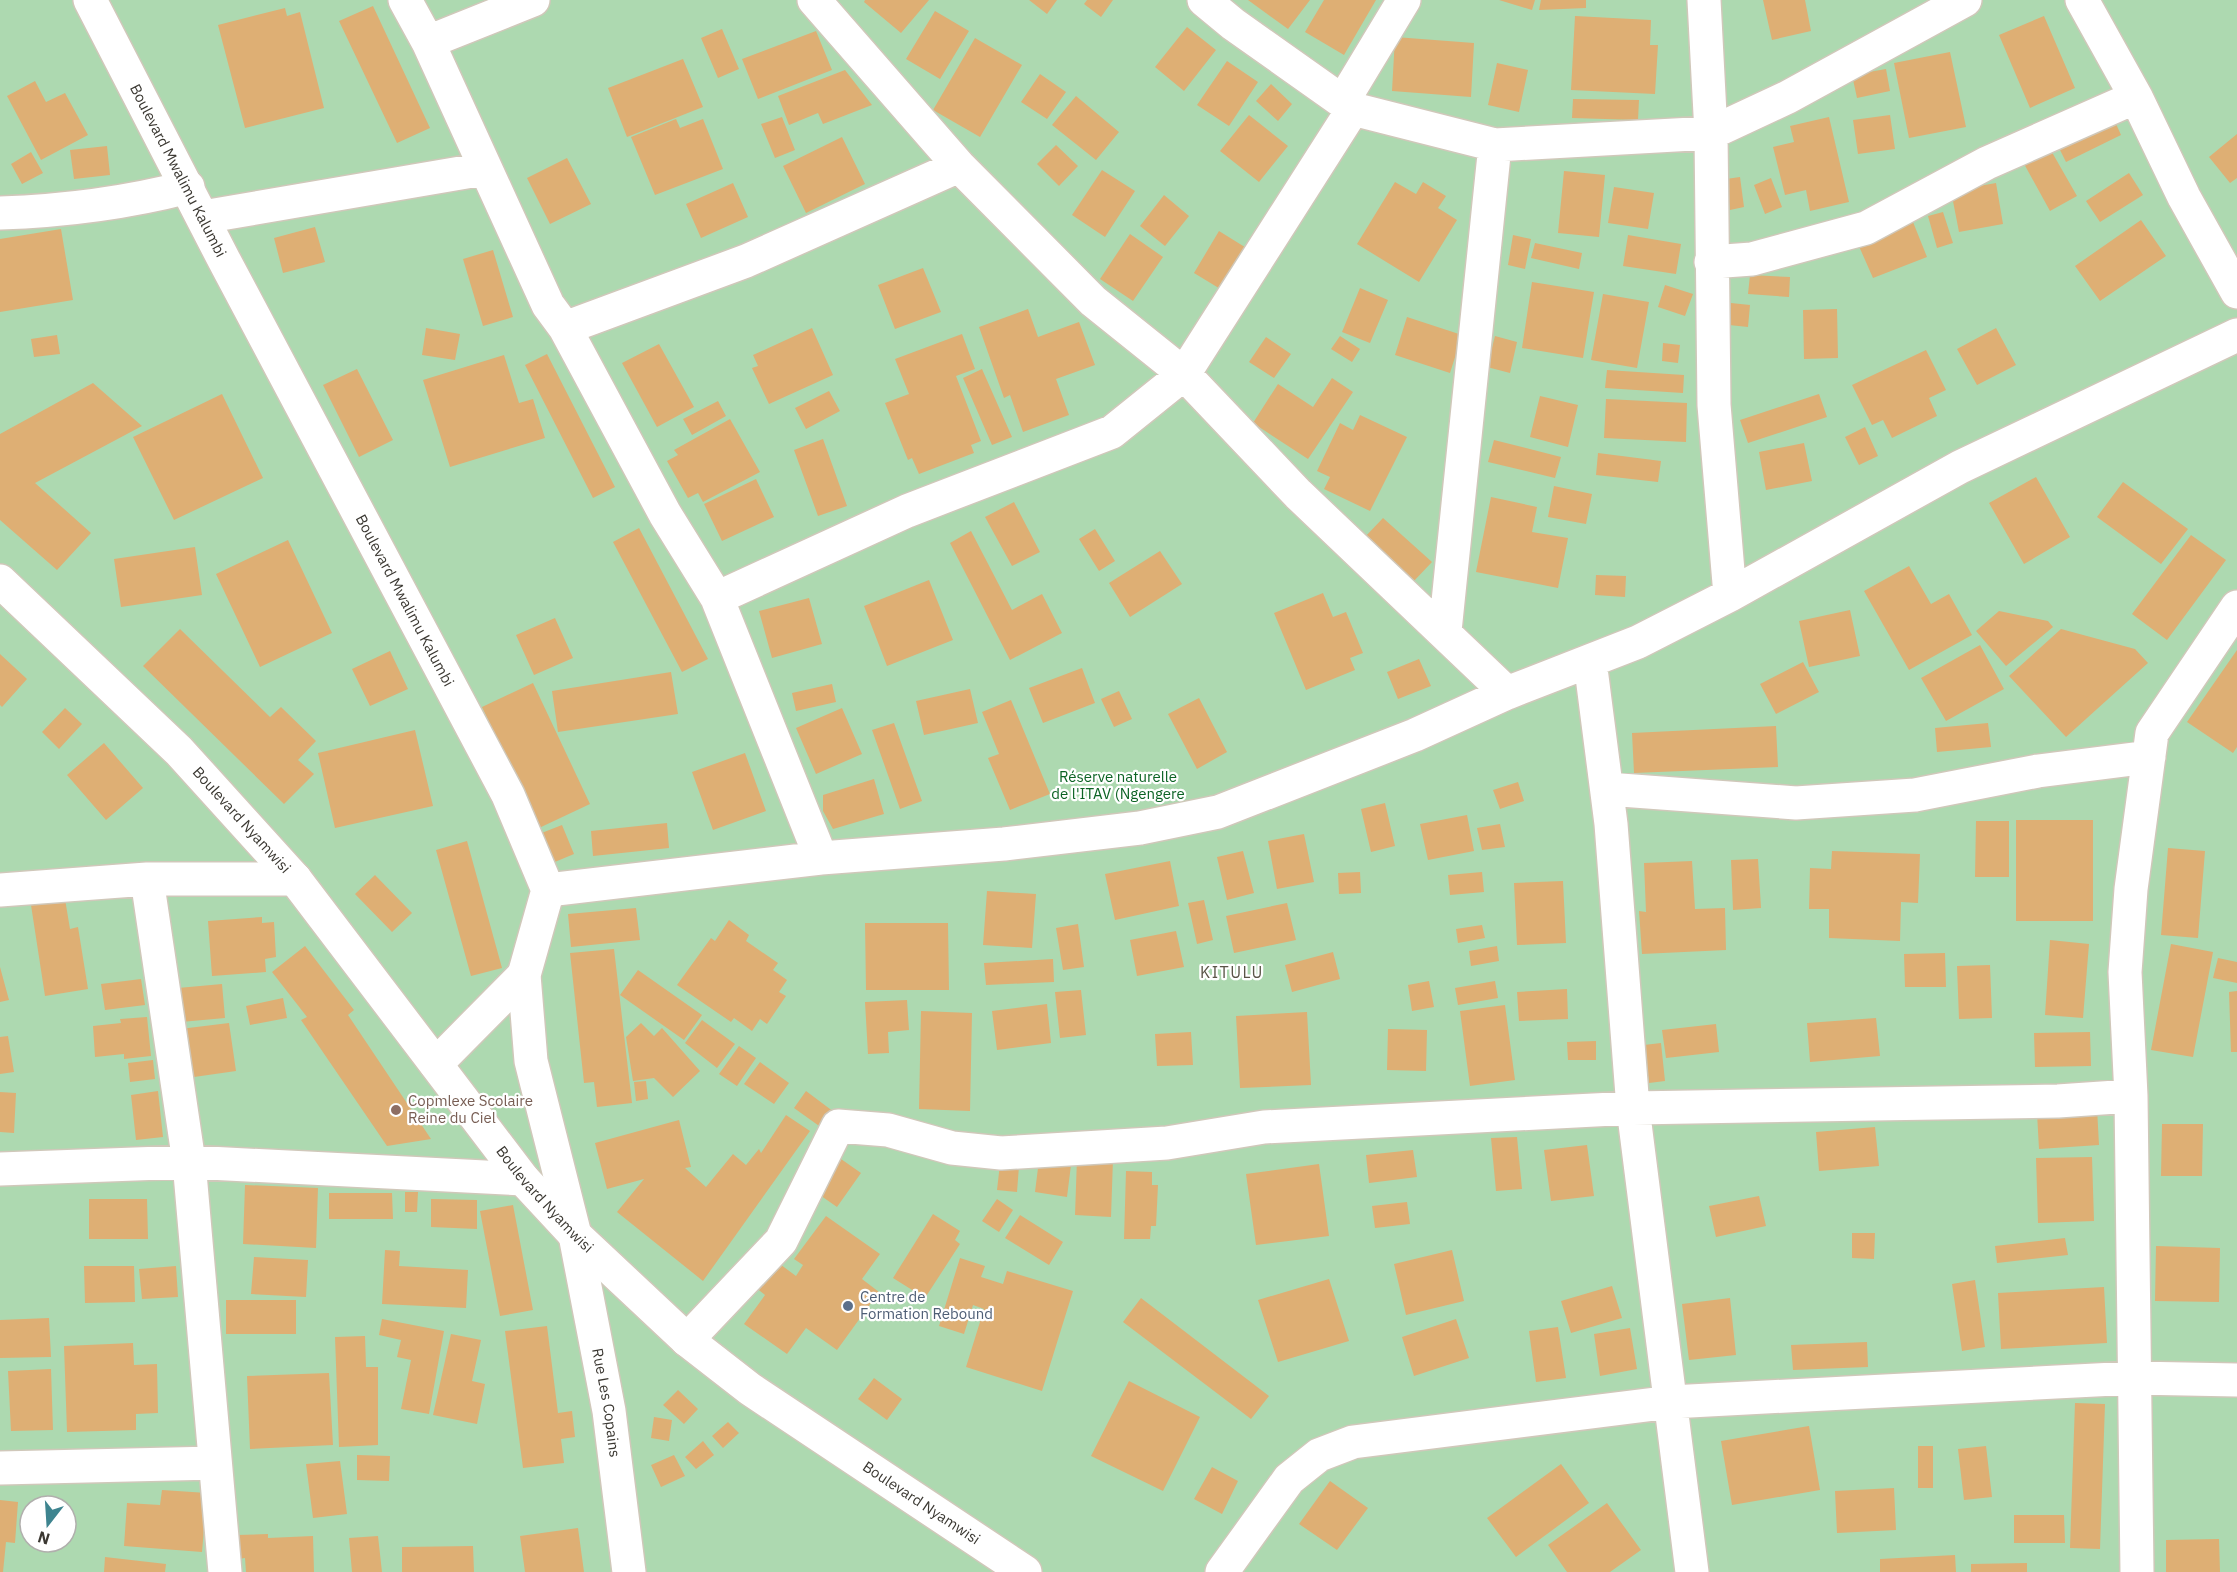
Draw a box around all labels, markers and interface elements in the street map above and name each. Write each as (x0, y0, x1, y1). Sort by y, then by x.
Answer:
street label: Boulevard Mwalimu Kalumbi (126, 81, 231, 260)
street label: Boulevard Mwalimu Kalumbi (352, 511, 459, 690)
street label: Boulevard Nyamwisi (189, 762, 295, 877)
park label: Réserve naturelle de l'ITAV (Ngengere (1051, 767, 1185, 803)
district label: KITULU (1200, 962, 1264, 982)
place label: Copmlexe Scolaire Reine du Ciel (408, 1091, 533, 1127)
marker: Copmlexe Scolaire Reine du Ciel (389, 1103, 403, 1117)
street label: Boulevard Nyamwisi (492, 1142, 598, 1256)
place label: Centre de Formation Rebound (860, 1287, 993, 1323)
marker: Centre de Formation Rebound (841, 1299, 855, 1313)
street label: Rue Les Copains (588, 1346, 625, 1458)
street label: Boulevard Nyamwisi (859, 1457, 984, 1549)
north arrow (18, 1494, 78, 1554)
text: N (35, 1527, 52, 1550)

